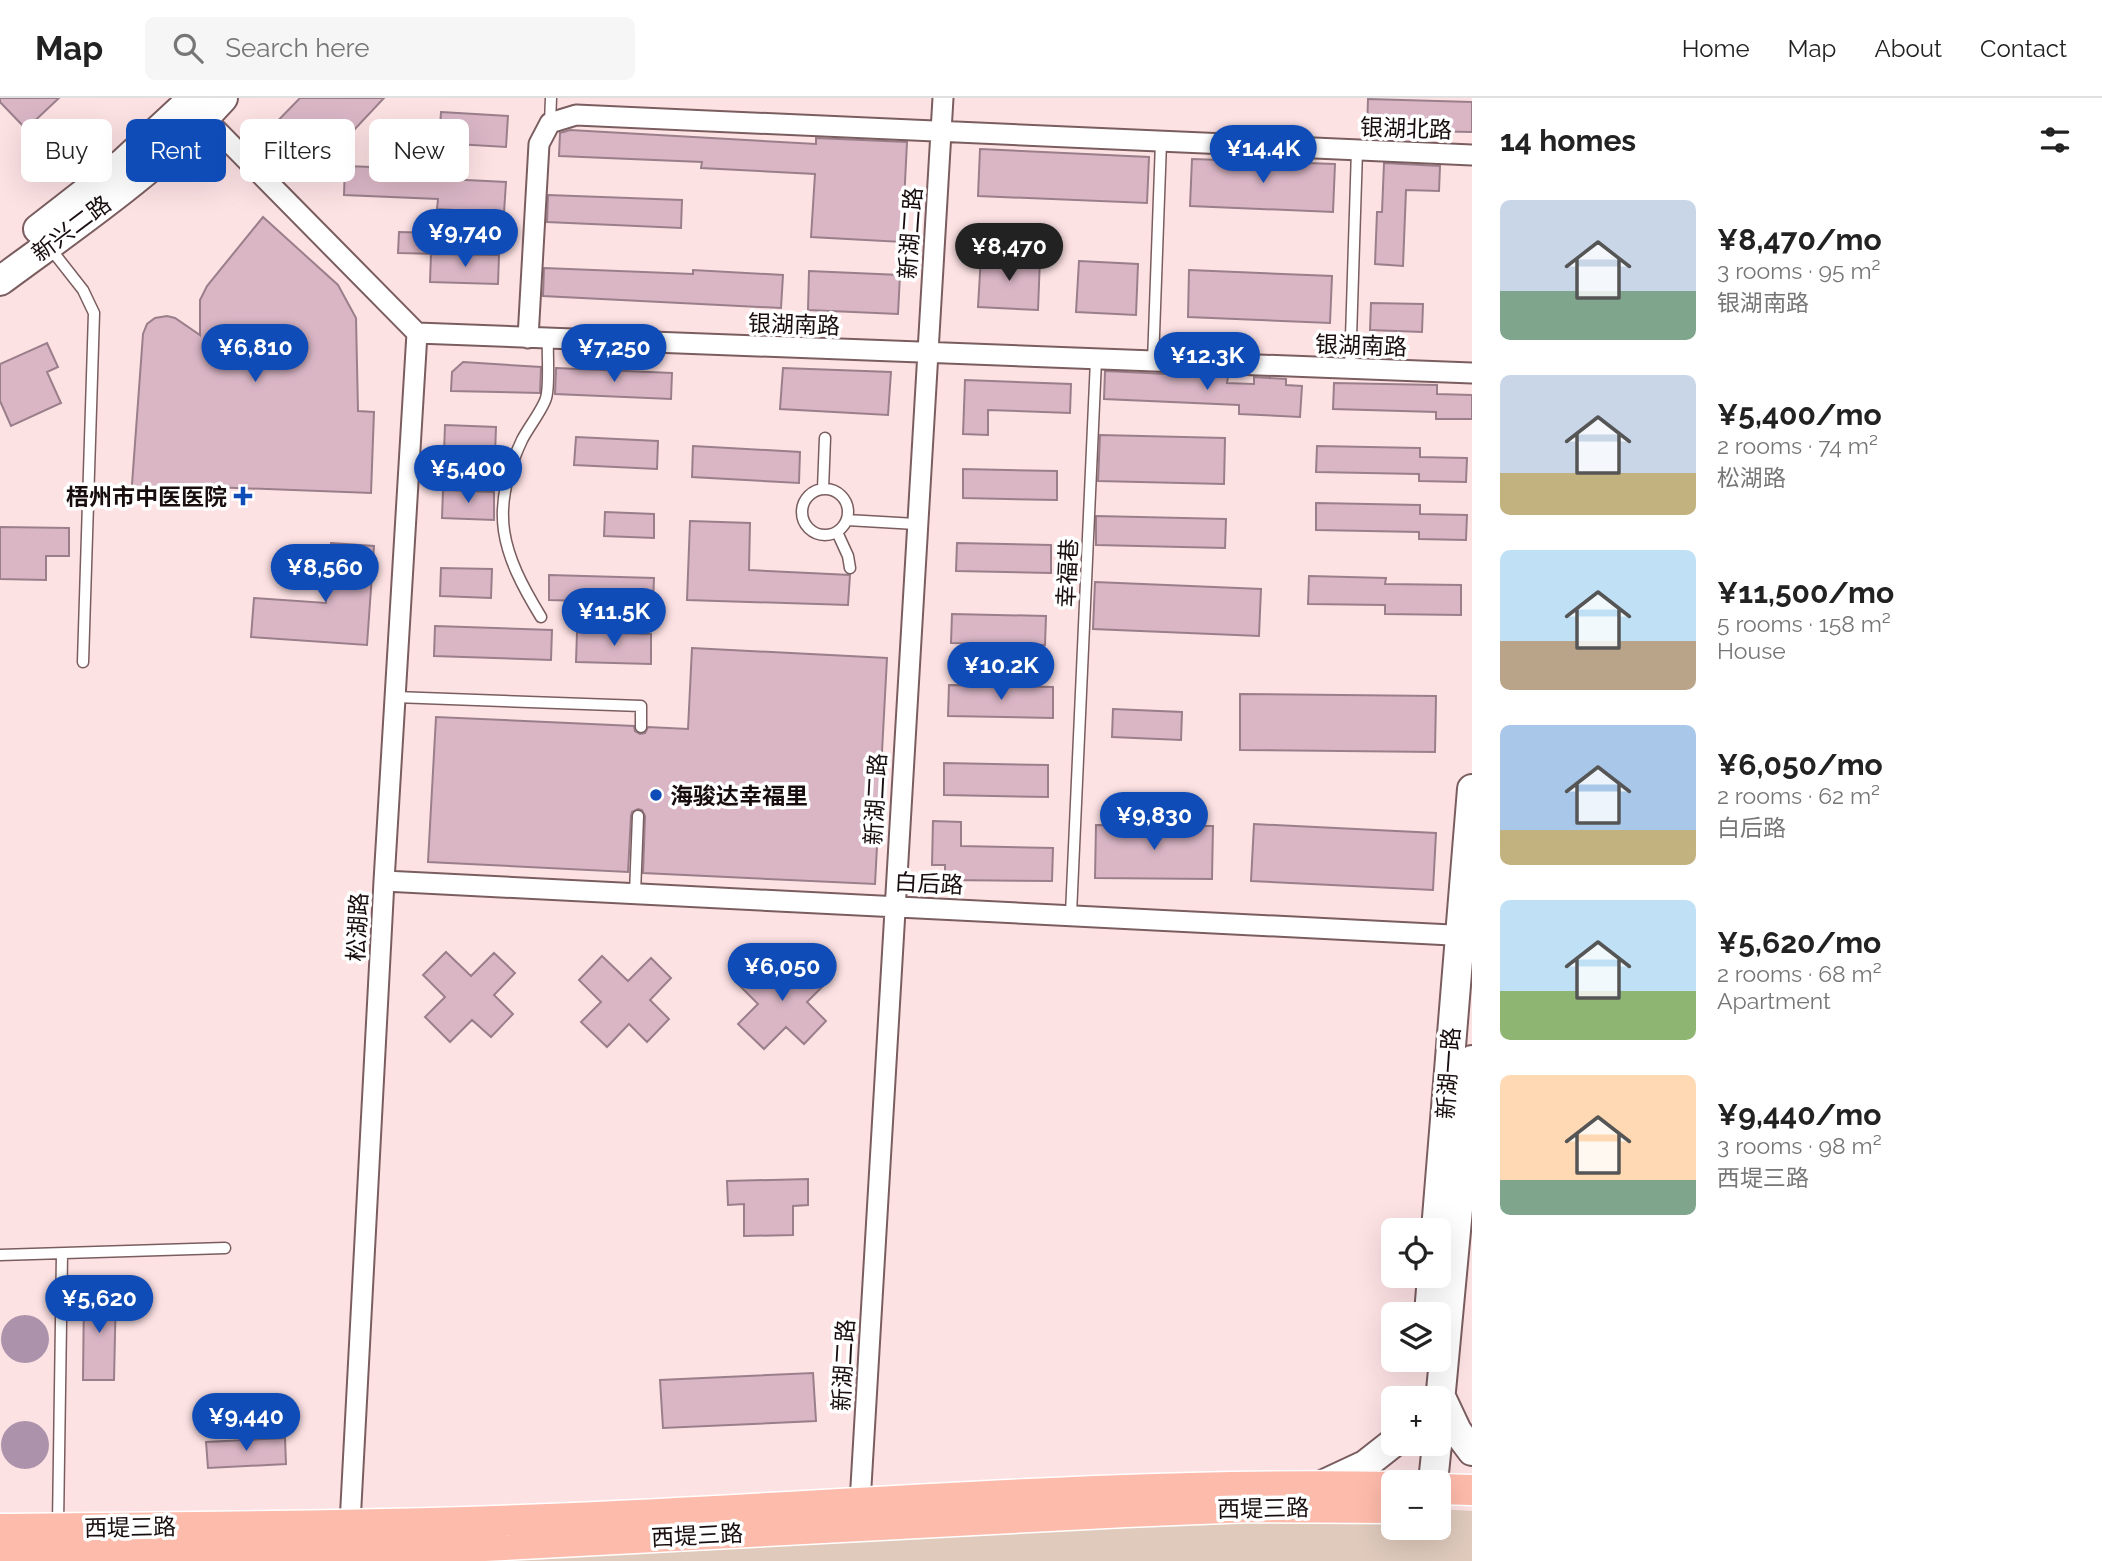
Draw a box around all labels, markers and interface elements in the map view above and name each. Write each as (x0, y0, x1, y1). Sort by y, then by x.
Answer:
search box (145, 17, 635, 80)
text: Map (35, 29, 103, 68)
icon: search (169, 29, 207, 67)
text: Search here (225, 33, 370, 63)
text: Home (1682, 34, 1750, 63)
text: Map (1788, 34, 1836, 63)
text: About (1874, 34, 1942, 63)
text: Contact (1980, 34, 2067, 63)
street label: 银湖北路 (1360, 113, 1452, 143)
chip: Buy (21, 119, 112, 182)
chip: Rent (126, 119, 226, 182)
chip: Filters (240, 119, 355, 182)
chip: New (369, 119, 469, 182)
icon: filters (2036, 121, 2074, 159)
text: 14 homes (1500, 123, 1636, 158)
pin: ¥14.4K (1206, 126, 1320, 185)
text: ¥14.4K (1226, 134, 1300, 161)
street label: 新湖二路 (893, 186, 927, 280)
street label: 新兴二路 (26, 190, 116, 266)
pin: ¥9,740 (408, 209, 522, 269)
text: ¥9,740 (428, 218, 502, 245)
text: ¥8,470/mo (1717, 222, 1882, 257)
pin: ¥8,470 (952, 223, 1066, 283)
icon: home (1556, 228, 1640, 312)
text: ¥8,470 (971, 232, 1047, 259)
text: 3 rooms · 95 m² (1717, 257, 1880, 284)
text: 银湖南路 (1717, 289, 1809, 316)
street label: 银湖南路 (748, 309, 840, 339)
pin: ¥6,810 (198, 324, 312, 384)
pin: ¥7,250 (557, 324, 671, 384)
street label: 银湖南路 (1315, 330, 1407, 360)
pin: ¥12.3K (1150, 332, 1264, 392)
text: ¥6,810 (217, 333, 293, 360)
text: ¥7,250 (577, 333, 651, 360)
text: ¥12.3K (1170, 341, 1244, 368)
text: ¥5,400/mo (1717, 397, 1882, 432)
icon: home (1556, 403, 1640, 487)
text: 2 rooms · 74 m² (1717, 432, 1878, 459)
pin: ¥5,400 (411, 446, 525, 505)
text: ¥5,400 (430, 454, 506, 481)
text: 松湖路 (1717, 464, 1786, 491)
place label: 梧州市中医医院 (66, 483, 227, 510)
marker: 梧州市中医医院 (233, 486, 253, 506)
street label: 幸福巷 (1052, 538, 1082, 608)
pin: ¥8,560 (268, 545, 382, 604)
text: ¥8,560 (287, 553, 363, 580)
text: ¥11,500/mo (1717, 575, 1894, 610)
icon: home (1556, 578, 1640, 662)
pin: ¥11.5K (557, 588, 671, 648)
text: ¥11.5K (578, 597, 650, 624)
text: 5 rooms · 158 m² (1717, 610, 1891, 637)
text: House (1717, 637, 1786, 664)
pin: ¥10.2K (944, 642, 1058, 702)
text: ¥10.2K (963, 651, 1039, 678)
text: ¥6,050/mo (1717, 747, 1883, 782)
street label: 新湖二路 (859, 752, 891, 846)
icon: home (1556, 753, 1640, 837)
place label: 海骏达幸福里 (670, 782, 808, 809)
text: 2 rooms · 62 m² (1717, 782, 1880, 809)
marker: 海骏达幸福里 (648, 787, 664, 803)
pin: ¥9,830 (1097, 792, 1211, 852)
text: ¥9,830 (1116, 801, 1192, 828)
text: 白后路 (1717, 814, 1786, 841)
street label: 白后路 (894, 868, 964, 898)
street label: 松湖路 (342, 892, 372, 962)
text: ¥5,620/mo (1717, 925, 1881, 960)
icon: home (1556, 928, 1640, 1012)
pin: ¥6,050 (725, 944, 839, 1003)
text: ¥6,050 (744, 952, 820, 979)
text: 2 rooms · 68 m² (1717, 960, 1882, 987)
text: Apartment (1717, 987, 1831, 1014)
street label: 新湖一路 (1431, 1026, 1465, 1120)
text: ¥9,440/mo (1717, 1097, 1881, 1132)
icon: home (1556, 1103, 1640, 1187)
text: 3 rooms · 98 m² (1717, 1132, 1882, 1159)
text: 西堤三路 (1717, 1164, 1809, 1191)
map controls (1381, 1218, 1451, 1540)
button: locate (1381, 1218, 1451, 1288)
pin: ¥5,620 (42, 1276, 156, 1335)
text: ¥5,620 (61, 1284, 137, 1311)
button: layers (1381, 1302, 1451, 1372)
street label: 新湖二路 (827, 1318, 859, 1412)
button: + (1381, 1386, 1451, 1456)
pin: ¥9,440 (189, 1394, 303, 1453)
text: ¥9,440 (208, 1402, 284, 1429)
button: − (1381, 1470, 1451, 1540)
street label: 西堤三路 (1217, 1494, 1309, 1522)
street label: 西堤三路 (84, 1513, 176, 1541)
street label: 西堤三路 (650, 1519, 744, 1551)

